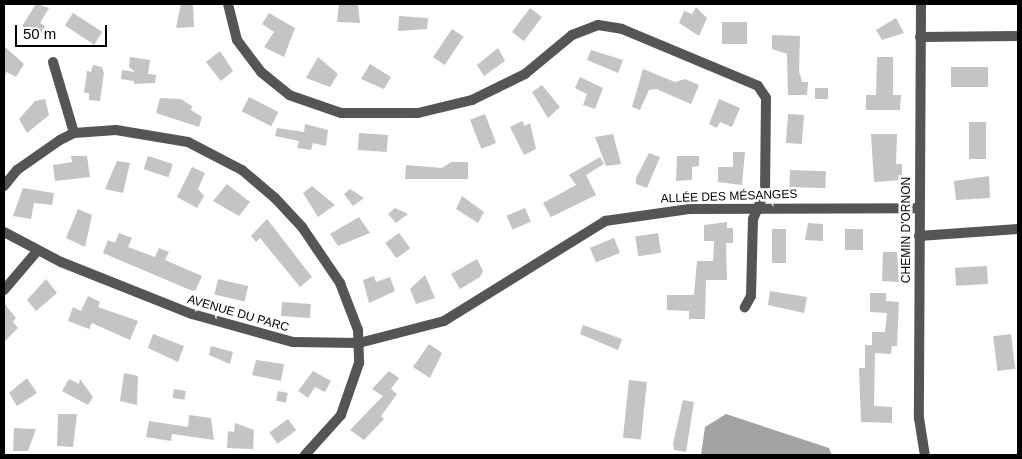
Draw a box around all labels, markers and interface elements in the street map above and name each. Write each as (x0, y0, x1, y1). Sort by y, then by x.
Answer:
scale bar (18, 15, 110, 47)
text: 50 m (23, 25, 56, 42)
street label: CHEMIN D'ORNON (900, 177, 914, 283)
street label: ALLÉE DES MÉSANGES (660, 187, 798, 207)
street label: AVENUE DU PARC (186, 293, 290, 335)

